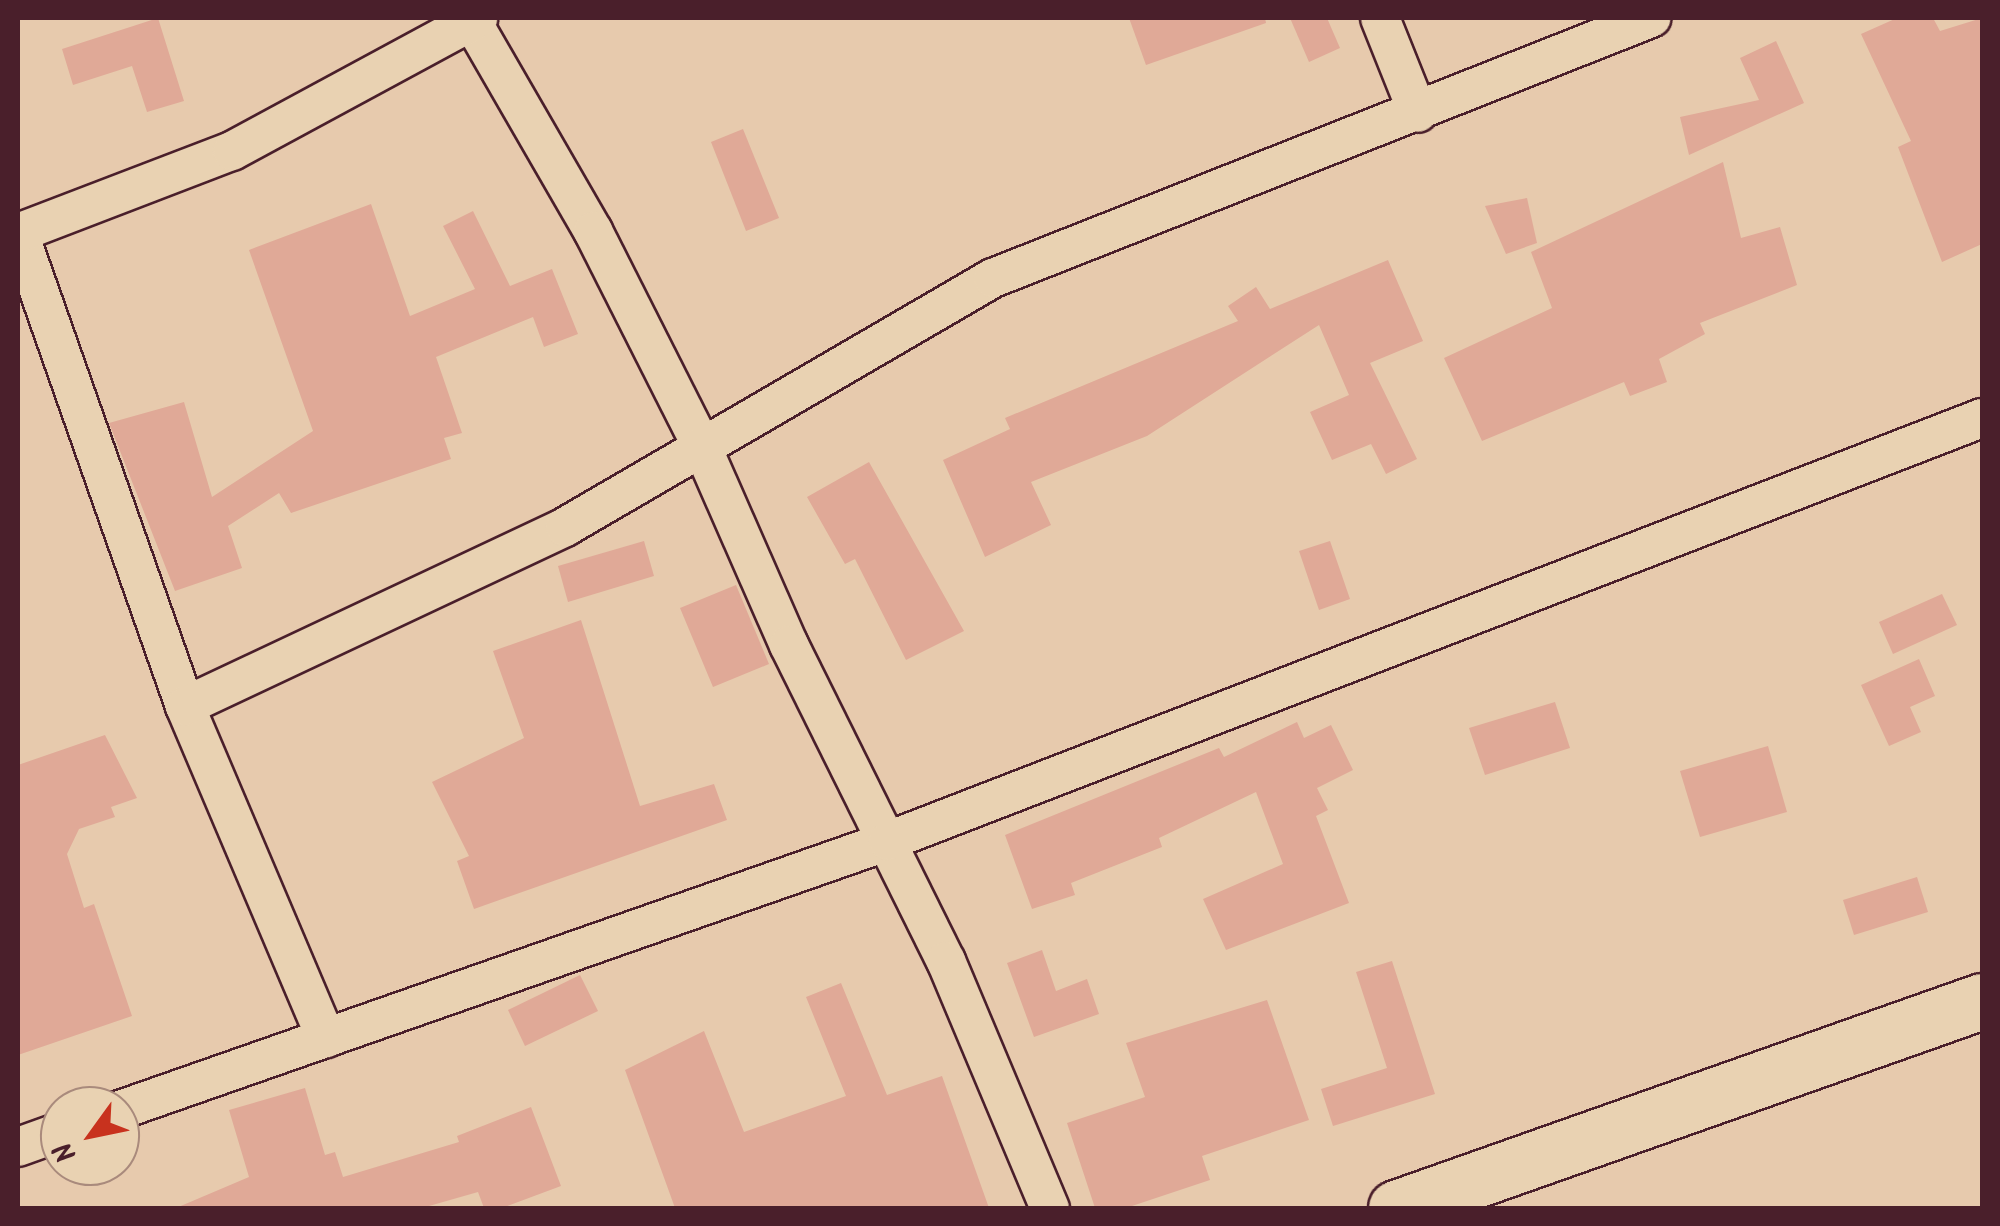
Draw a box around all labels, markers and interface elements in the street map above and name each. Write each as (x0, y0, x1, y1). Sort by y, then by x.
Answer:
north arrow (40, 1086, 140, 1186)
text: N (42, 1132, 90, 1171)

